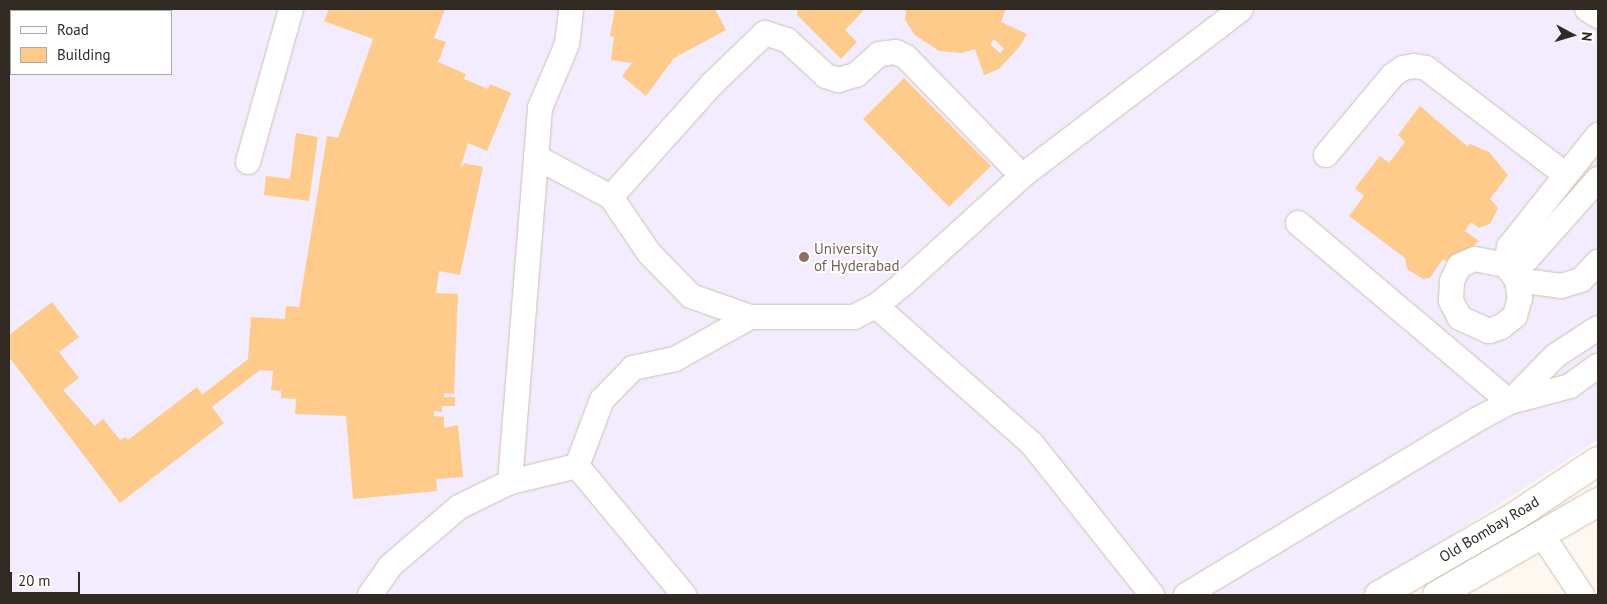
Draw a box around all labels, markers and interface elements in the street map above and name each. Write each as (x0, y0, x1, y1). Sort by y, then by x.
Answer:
legend (10, 10, 172, 75)
north arrow (1547, 10, 1597, 60)
text: Road (57, 20, 89, 39)
text: N (1577, 31, 1596, 42)
text: Building (57, 45, 111, 64)
place label: University of Hyderabad (814, 239, 900, 274)
marker: University of Hyderabad (798, 251, 810, 263)
street label: Old Bombay Road (1436, 492, 1542, 566)
scale bar (12, 562, 82, 594)
text: 20 m (18, 571, 51, 590)

